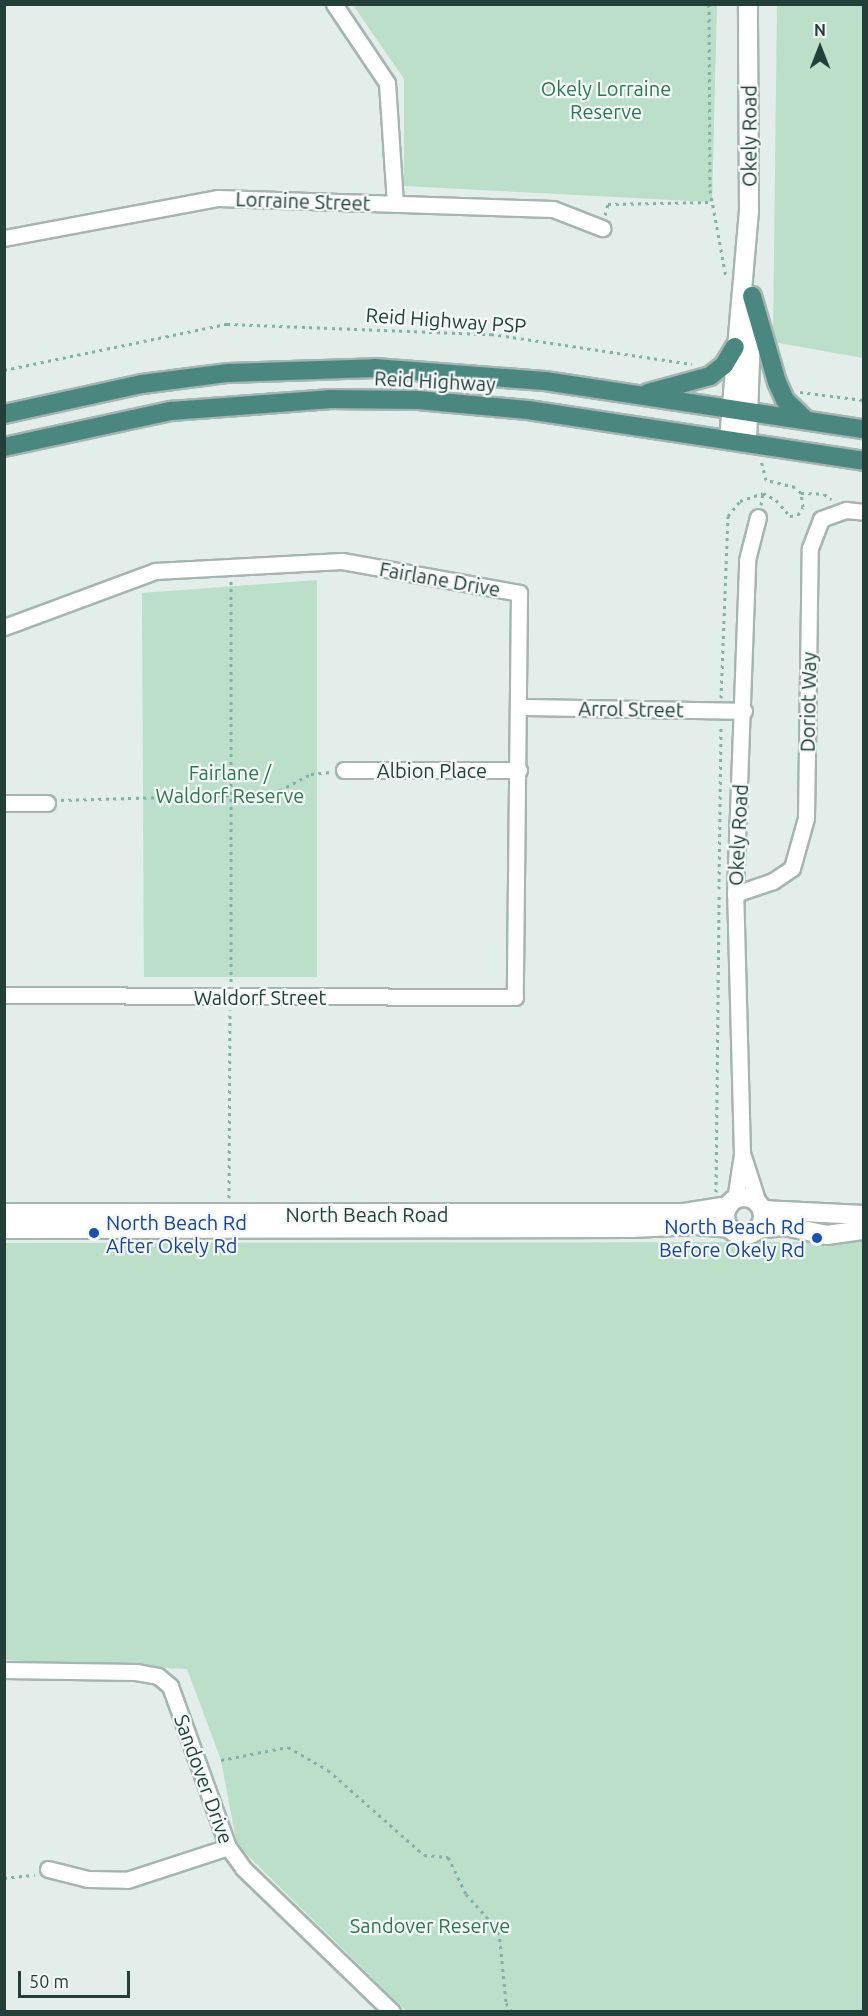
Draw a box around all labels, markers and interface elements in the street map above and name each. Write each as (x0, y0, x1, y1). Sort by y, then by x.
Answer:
north arrow (790, 18, 850, 78)
text: N (814, 21, 826, 39)
park label: Okely Lorraine Reserve (541, 77, 671, 124)
street label: Okely Road (737, 85, 761, 187)
street label: Lorraine Street (235, 187, 371, 215)
street label: Reid Highway PSP (365, 302, 527, 338)
street label: Reid Highway (374, 366, 496, 396)
street label: Fairlane Drive (378, 557, 502, 601)
street label: Doriot Way (795, 652, 821, 752)
street label: Arrol Street (578, 696, 684, 722)
street label: Albion Place (377, 758, 487, 782)
park label: Fairlane / Waldorf Reserve (156, 761, 304, 808)
street label: Okely Road (723, 784, 753, 886)
street label: Waldorf Street (194, 985, 326, 1009)
street label: North Beach Road (286, 1202, 448, 1226)
place label: North Beach Rd After Okely Rd (106, 1210, 247, 1257)
place label: North Beach Rd Before Okely Rd (659, 1214, 805, 1261)
marker: North Beach Rd After Okely Rd (87, 1226, 101, 1240)
marker: North Beach Rd Before Okely Rd (810, 1231, 824, 1245)
street label: Sandover Drive (170, 1711, 238, 1847)
park label: Sandover Reserve (350, 1913, 510, 1937)
scale bar (21, 1959, 134, 1997)
text: 50 m (29, 1971, 69, 1991)

